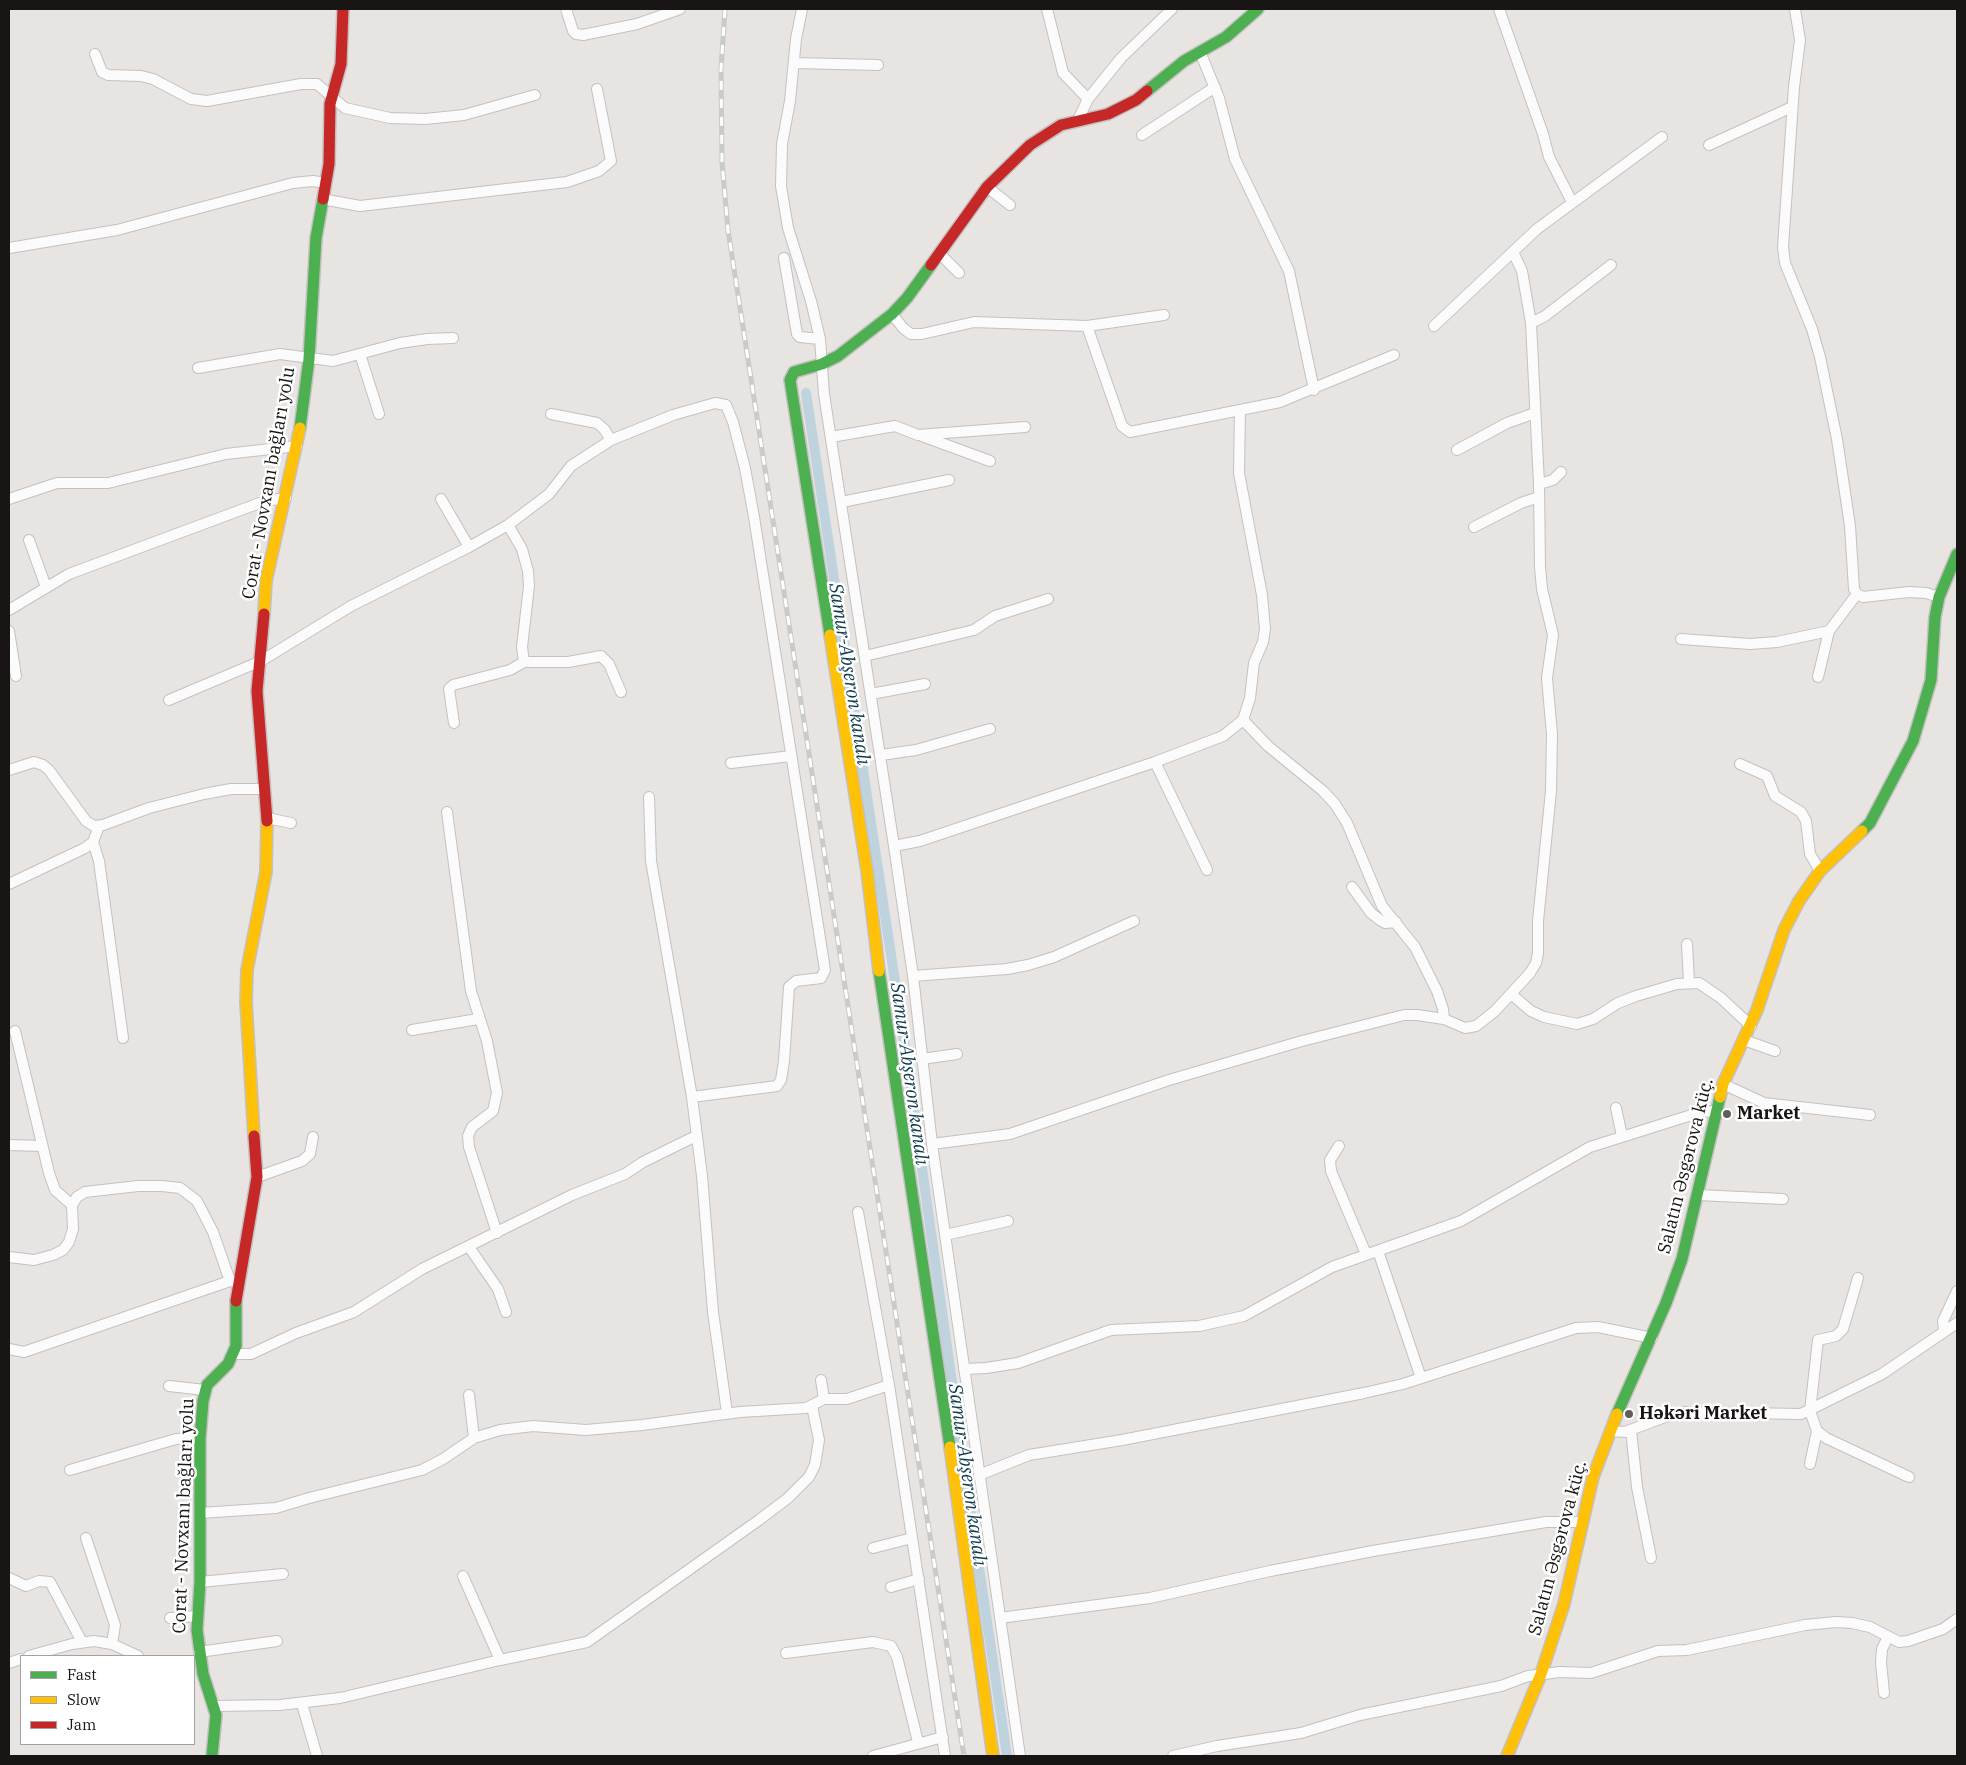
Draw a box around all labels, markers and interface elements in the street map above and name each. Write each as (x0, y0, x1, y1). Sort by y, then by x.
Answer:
street label: Corat - Novxanı bağları yolu (238, 365, 300, 601)
water label: Samur-Abşeron kanalı (823, 581, 875, 767)
water label: Samur-Abşeron kanalı (885, 981, 933, 1167)
street label: Salatın Əsgərova küç. (1654, 1076, 1718, 1256)
place label: Market (1737, 1103, 1800, 1125)
marker: Market (1721, 1108, 1733, 1120)
water label: Samur-Abşeron kanalı (943, 1382, 991, 1568)
street label: Corat - Novxanı bağları yolu (169, 1398, 199, 1634)
place label: Həkəri Market (1639, 1403, 1767, 1425)
marker: Həkəri Market (1623, 1408, 1635, 1420)
street label: Salatın Əsgərova küç. (1524, 1458, 1592, 1638)
legend (20, 1655, 195, 1745)
text: Fast (67, 1665, 97, 1684)
text: Slow (67, 1690, 100, 1709)
text: Jam (67, 1715, 96, 1734)

